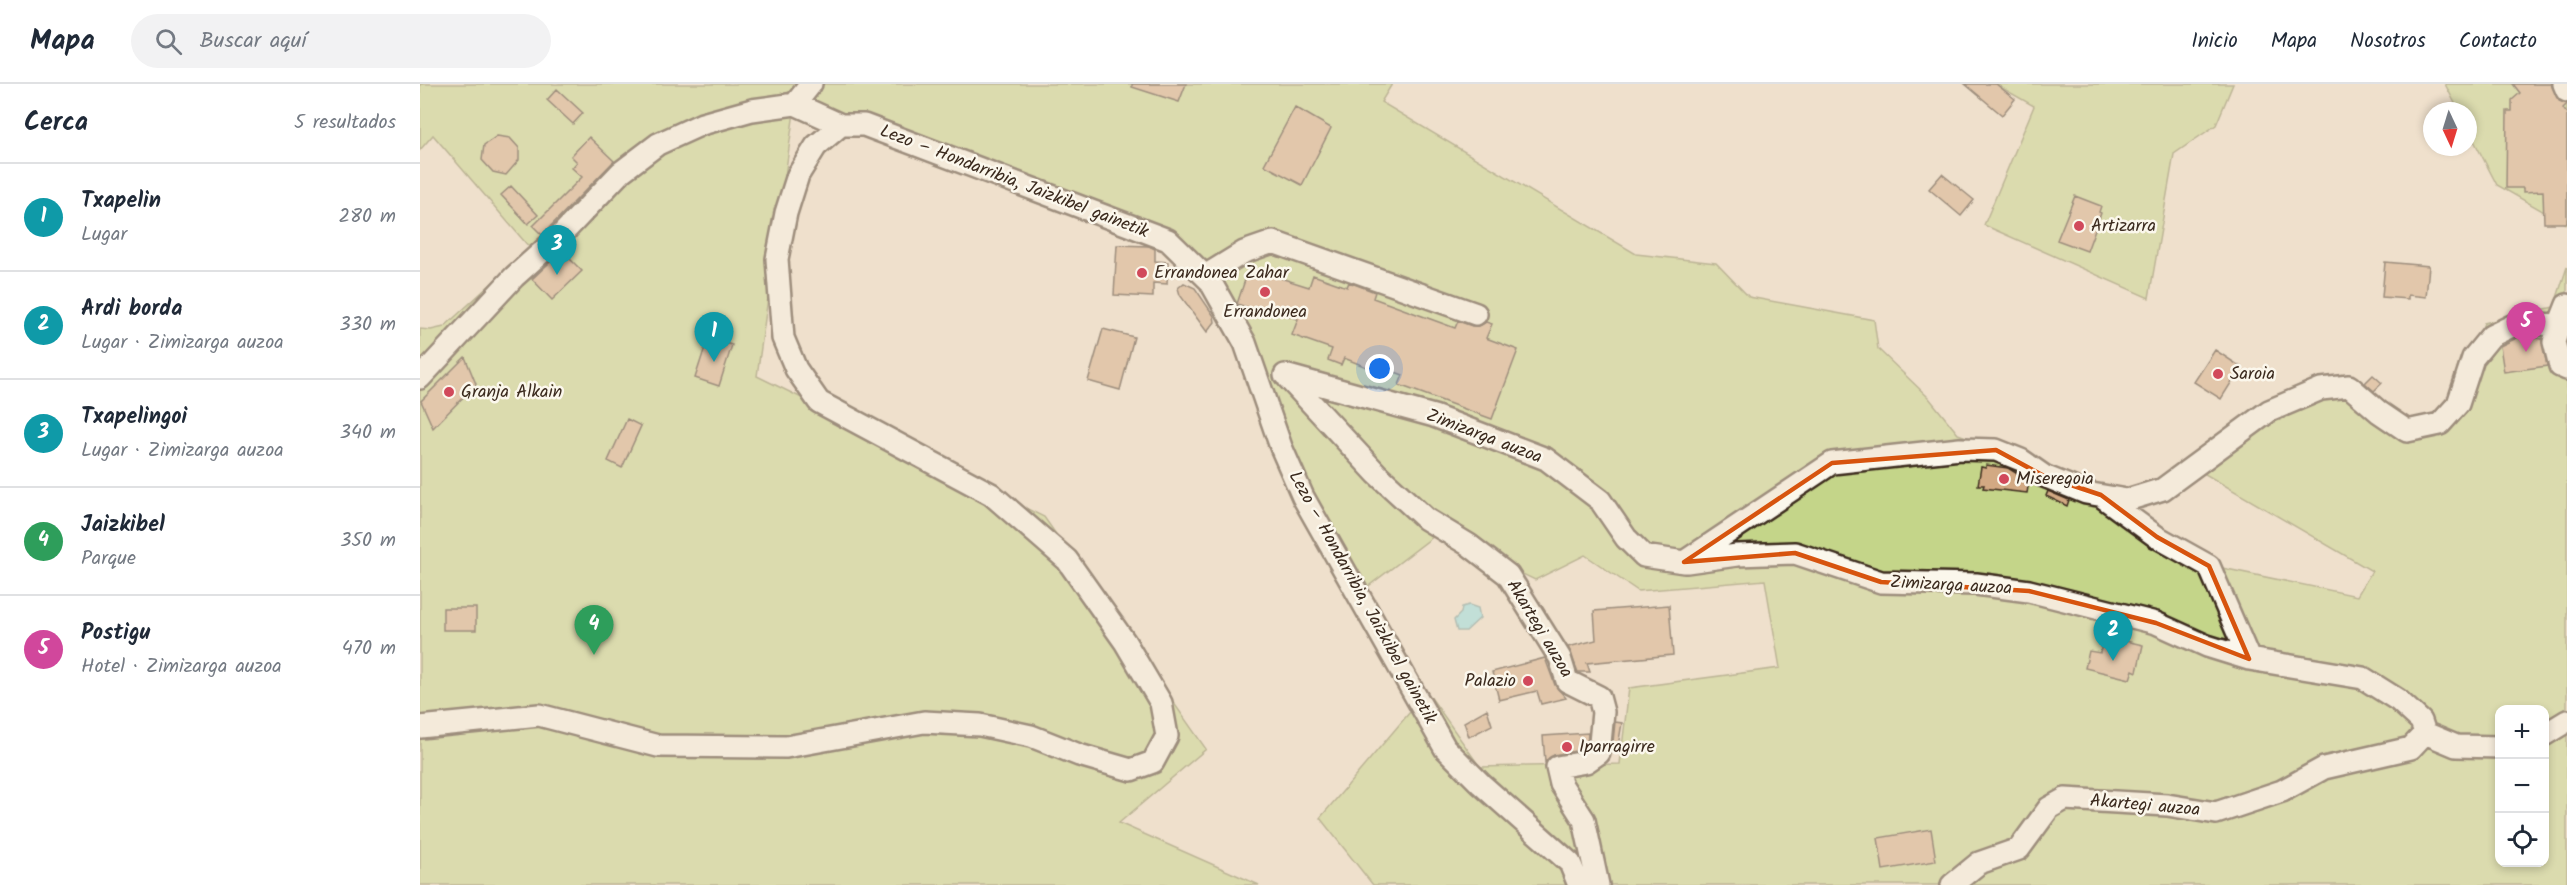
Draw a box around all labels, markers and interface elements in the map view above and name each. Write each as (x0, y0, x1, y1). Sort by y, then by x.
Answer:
search box (131, 14, 551, 68)
text: Mapa (30, 19, 95, 64)
text: Buscar aquí (200, 24, 307, 59)
icon: search (152, 25, 185, 58)
text: Inicio (2191, 25, 2238, 58)
text: Mapa (2271, 25, 2317, 58)
text: Nosotros (2350, 25, 2426, 58)
text: Contacto (2459, 25, 2537, 58)
text: Cerca (24, 102, 88, 144)
north arrow (2423, 102, 2477, 156)
text: 5 resultados (294, 107, 396, 139)
street label: Lezo – Hondarribia, Jaizkibel gainetik (875, 117, 1153, 247)
text: Txapelin (81, 184, 161, 219)
text: 1 (40, 201, 47, 233)
text: 280 m (338, 201, 396, 233)
place label: Artizarra (2091, 212, 2156, 241)
text: Lugar (81, 219, 127, 251)
marker: Artizarra (2072, 219, 2086, 233)
pin: 3 (538, 226, 576, 275)
place label: Errandonea Zahar (1154, 259, 1290, 288)
marker: Errandonea Zahar (1135, 266, 1149, 280)
marker: Errandonea (1258, 285, 1272, 299)
text: Ardi borda (81, 292, 182, 327)
place label: Errandonea (1223, 298, 1307, 327)
pin: 5 (2506, 302, 2546, 352)
text: 2 (38, 309, 49, 341)
text: 330 m (339, 309, 396, 341)
pin: 1 (694, 312, 734, 362)
text: Lugar · Zimizarga auzoa (81, 327, 284, 359)
your location (1365, 354, 1394, 383)
place label: Saroia (2230, 360, 2275, 389)
marker: Saroia (2211, 367, 2225, 381)
place label: Granja Alkain (461, 378, 562, 407)
marker: Granja Alkain (442, 385, 456, 399)
text: Txapelingoi (81, 400, 187, 435)
street label: Zimizarga auzoa (1422, 402, 1546, 472)
text: 3 (38, 417, 49, 449)
text: 340 m (340, 417, 396, 449)
text: Lugar · Zimizarga auzoa (81, 435, 284, 467)
place label: Miseregoia (2016, 465, 2094, 494)
street label: Lezo – Hondarribia, Jaizkibel gainetik (1280, 466, 1444, 731)
marker: Miseregoia (1997, 472, 2011, 486)
text: Jaizkibel (81, 508, 165, 543)
text: 4 (38, 525, 49, 557)
text: 350 m (340, 525, 396, 557)
text: Parque (81, 543, 136, 575)
street label: Zimizarga auzoa (1889, 568, 2013, 604)
street label: Akartegi auzoa (1498, 574, 1580, 684)
pin: 4 (574, 606, 614, 655)
pin: 2 (2094, 612, 2132, 661)
text: Postigu (81, 616, 150, 651)
text: 5 (38, 633, 49, 665)
text: 470 m (342, 633, 396, 665)
text: Hotel · Zimizarga auzoa (81, 651, 282, 683)
place label: Palazio (1465, 667, 1516, 696)
marker: Palazio (1521, 674, 1535, 688)
map controls (2495, 705, 2549, 867)
button: + (2495, 705, 2549, 759)
place label: Iparragirre (1579, 733, 1655, 762)
marker: Iparragirre (1560, 740, 1574, 754)
button: − (2495, 759, 2549, 813)
street label: Akartegi auzoa (2089, 787, 2201, 825)
button: locate (2495, 813, 2549, 867)

